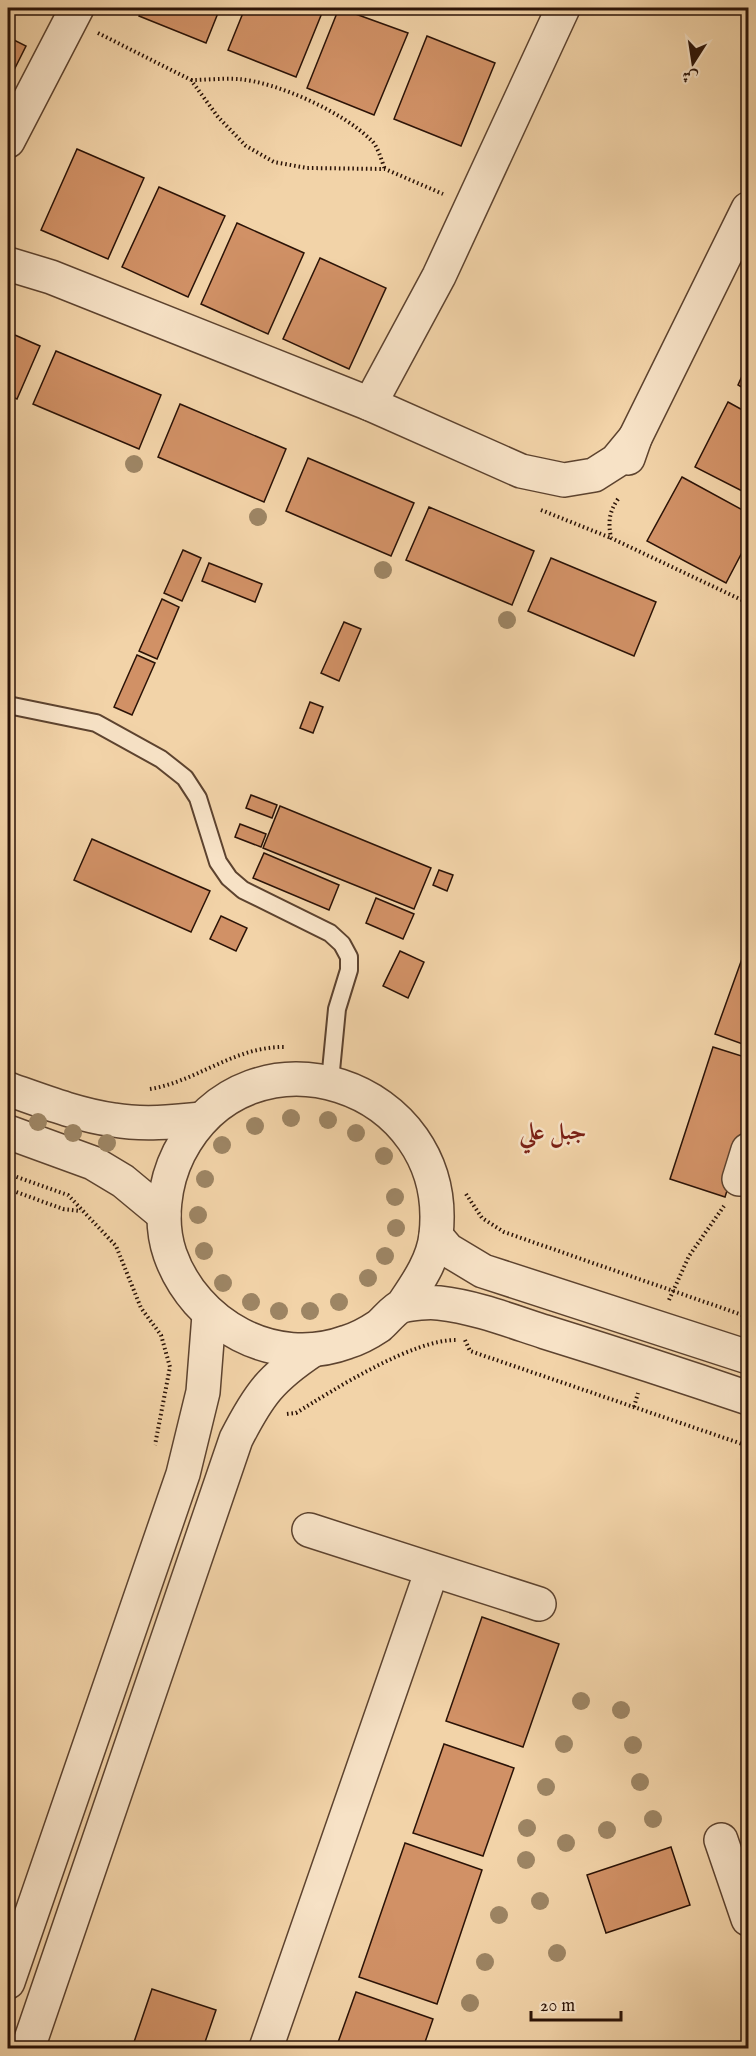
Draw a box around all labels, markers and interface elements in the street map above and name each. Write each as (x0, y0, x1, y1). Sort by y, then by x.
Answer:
north arrow (663, 33, 723, 93)
text: ش (680, 64, 700, 87)
district label: جبل علي (518, 1117, 587, 1154)
scale bar (531, 1984, 621, 2022)
text: 20 m (540, 1995, 575, 2018)

